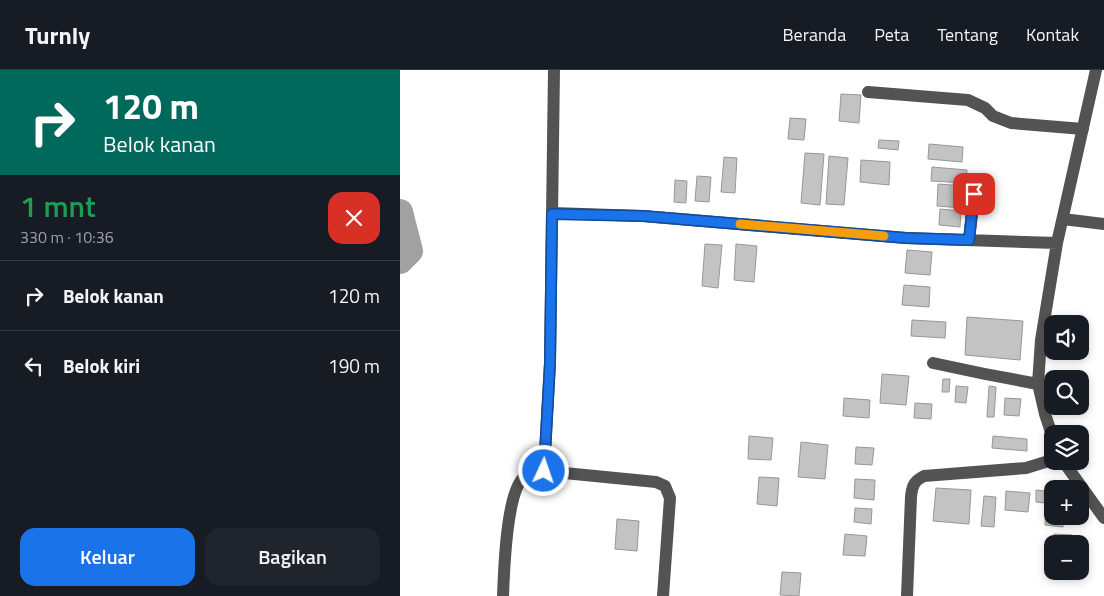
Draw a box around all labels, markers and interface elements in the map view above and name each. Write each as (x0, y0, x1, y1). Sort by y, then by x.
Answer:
text: Turnly (25, 17, 90, 53)
text: Beranda (783, 21, 846, 48)
text: Peta (874, 21, 909, 48)
text: Tentang (937, 21, 998, 48)
text: Kontak (1026, 21, 1079, 48)
text: 120 m (103, 79, 199, 133)
icon: right (20, 90, 85, 155)
text: Belok kanan (103, 127, 216, 161)
pin (953, 173, 995, 215)
icon: arrive (960, 180, 988, 208)
text: 1 mnt (20, 183, 96, 229)
button: close (328, 192, 380, 244)
text: 330 m · 10:36 (20, 225, 114, 249)
text: Belok kanan (63, 281, 164, 310)
text: 120 m (328, 281, 380, 310)
icon: right (20, 282, 48, 310)
map controls (1044, 315, 1089, 580)
button: sound (1044, 315, 1089, 360)
text: Belok kiri (63, 351, 140, 380)
text: 190 m (328, 351, 380, 380)
icon: left (20, 352, 48, 380)
button: search (1044, 370, 1089, 415)
button: layers (1044, 425, 1089, 470)
position arrow (517, 444, 569, 496)
button: + (1044, 480, 1089, 525)
button: Keluar (20, 528, 195, 586)
button: Bagikan (205, 528, 380, 586)
button: − (1044, 535, 1089, 580)

